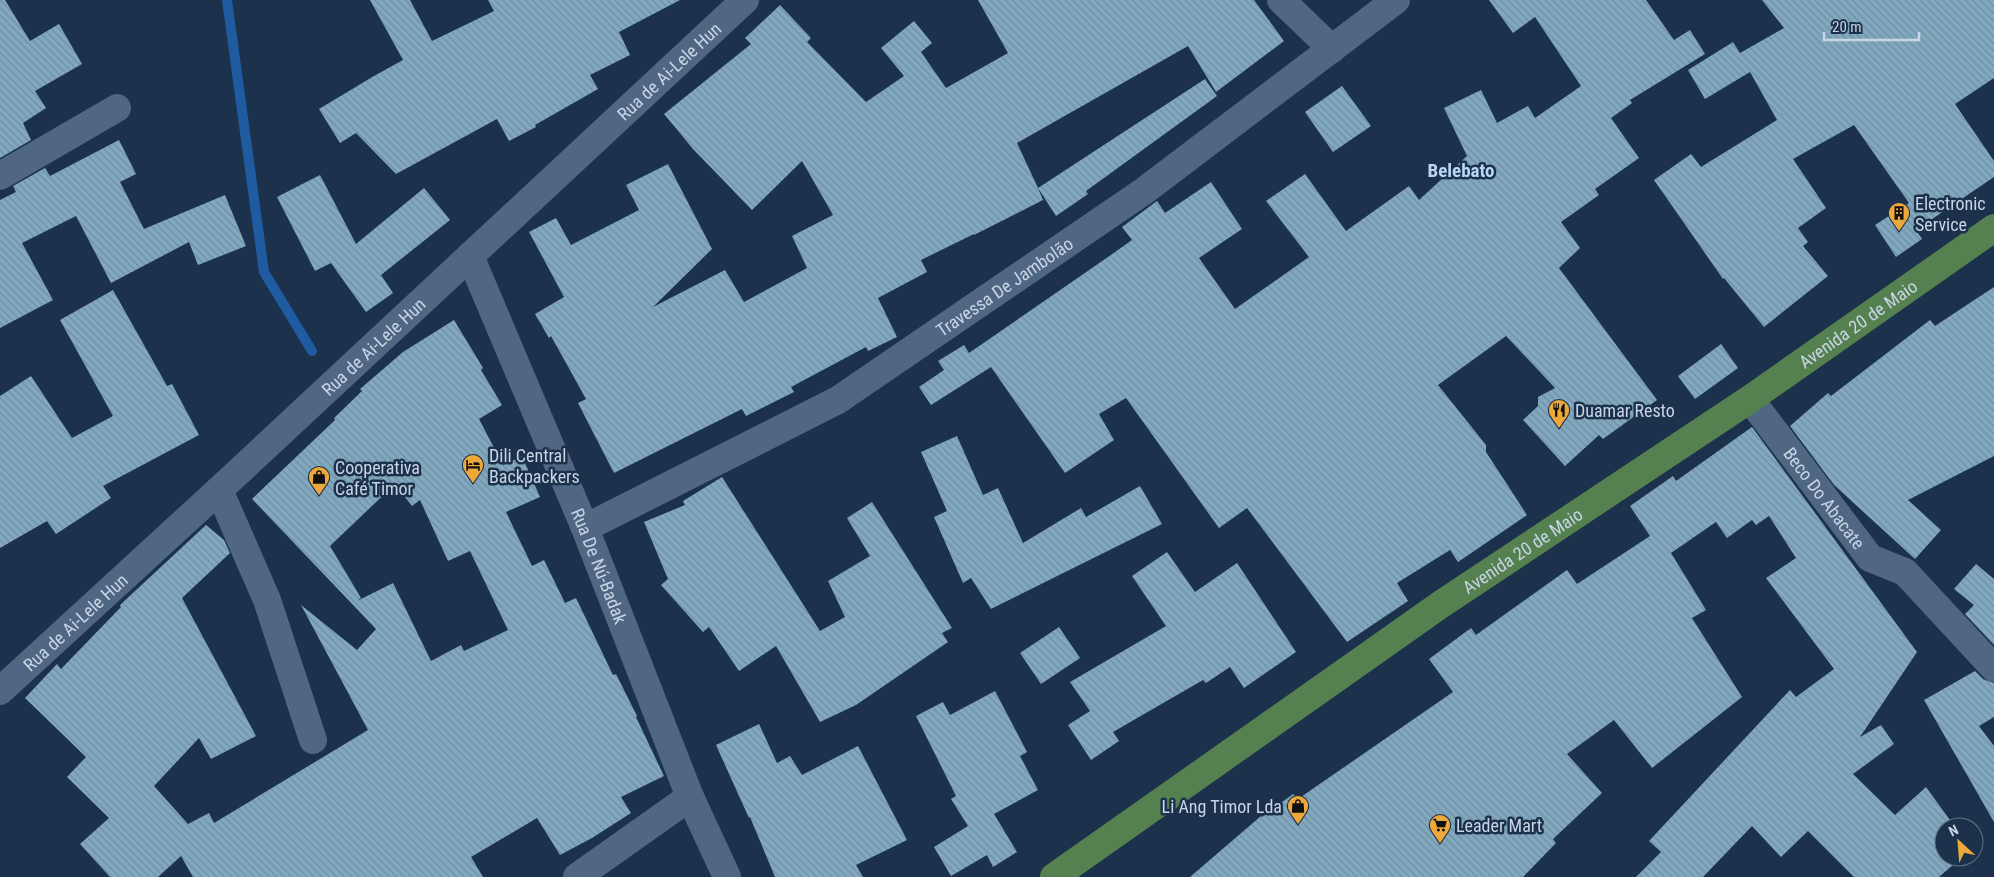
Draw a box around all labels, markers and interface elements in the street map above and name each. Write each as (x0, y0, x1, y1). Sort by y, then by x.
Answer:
scale bar (1824, 10, 1919, 42)
street label: Rua de Ai-Lele Hun (613, 18, 725, 124)
text: 20 m (1832, 18, 1862, 36)
district label: Belebato (1428, 159, 1495, 182)
place label: Electronic Service (1915, 193, 1986, 235)
building icon: Electronic Service (1887, 201, 1911, 232)
street label: Travessa De Jambolão (932, 232, 1077, 340)
street label: Avenida 20 de Maio (1795, 275, 1921, 372)
street label: Rua de Ai-Lele Hun (317, 293, 429, 400)
restaurant icon: Duamar Resto (1547, 398, 1571, 429)
place label: Duamar Resto (1575, 400, 1675, 421)
street label: Beco Do Abacate (1780, 443, 1870, 553)
place label: Dili Central Backpackers (489, 445, 580, 487)
hotel icon: Dili Central Backpackers (461, 453, 485, 484)
place label: Cooperativa Café Timor (335, 457, 420, 499)
shop icon: Cooperativa Café Timor (307, 465, 331, 496)
street label: Avenida 20 de Maio (1458, 503, 1586, 598)
street label: Rua De Nú-Badak (567, 505, 632, 627)
street label: Rua de Ai-Lele Hun (19, 569, 132, 675)
shop icon: Li Ang Timor Lda (1286, 794, 1310, 825)
place label: Li Ang Timor Lda (1162, 796, 1282, 817)
supermarket icon: Leader Mart (1428, 813, 1452, 844)
place label: Leader Mart (1456, 815, 1542, 836)
north arrow (1934, 817, 1984, 867)
text: N (1946, 821, 1961, 839)

